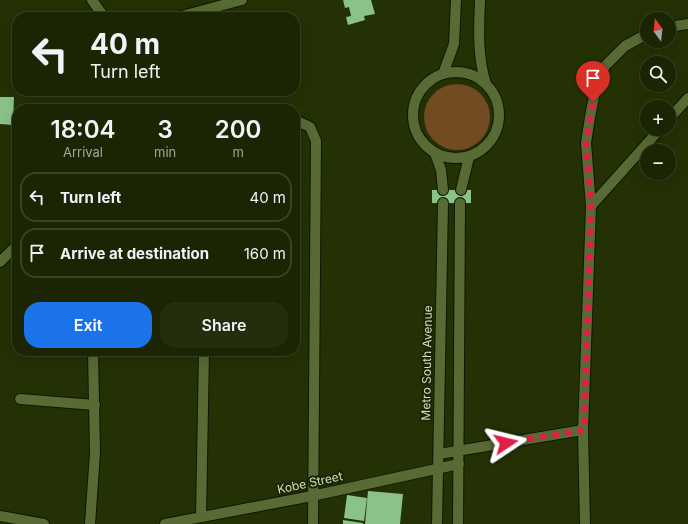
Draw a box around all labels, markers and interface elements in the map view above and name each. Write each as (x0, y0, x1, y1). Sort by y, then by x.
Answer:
north arrow (640, 12, 676, 48)
map controls (640, 12, 676, 180)
text: 40 m (90, 27, 160, 61)
icon: left (24, 28, 76, 80)
button: search (640, 56, 676, 92)
text: Turn left (90, 61, 160, 82)
pin (576, 61, 610, 102)
icon: arrive (582, 67, 604, 89)
button: + (640, 100, 676, 136)
text: 18:04 (51, 115, 116, 144)
text: 3 (158, 115, 173, 144)
text: 200 (215, 115, 261, 144)
text: Arrival (63, 144, 103, 160)
text: min (154, 144, 176, 160)
text: m (232, 144, 244, 160)
button: − (640, 144, 676, 180)
icon: left (26, 186, 48, 208)
text: Turn left (60, 188, 121, 207)
text: 40 m (249, 188, 286, 207)
icon: arrive (26, 242, 48, 264)
text: Arrive at destination (60, 244, 209, 263)
text: 160 m (244, 244, 286, 263)
button: Exit (24, 302, 152, 348)
button: Share (160, 302, 288, 348)
street label: Metro South Avenue (418, 305, 435, 421)
position arrow (485, 422, 527, 464)
street label: Kobe Street (276, 468, 344, 497)

